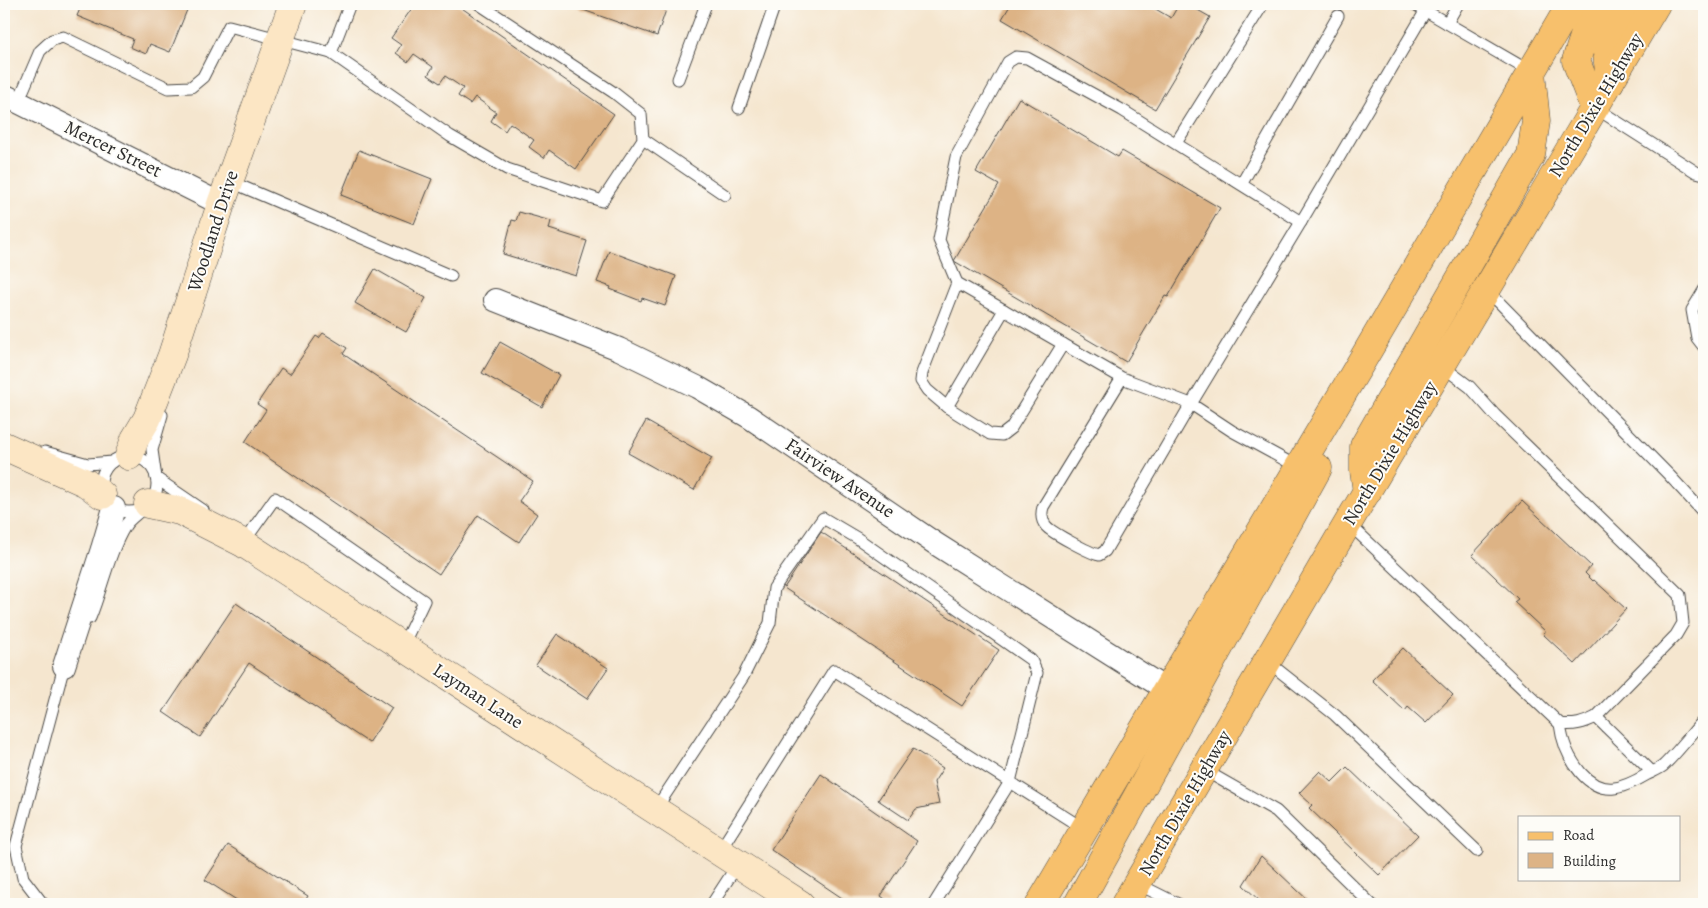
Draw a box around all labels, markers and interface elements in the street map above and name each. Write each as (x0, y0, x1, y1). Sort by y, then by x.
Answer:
street label: North Dixie Highway (1543, 27, 1650, 182)
street label: Mercer Street (60, 114, 166, 184)
street label: Woodland Drive (181, 167, 245, 296)
street label: North Dixie Highway (1337, 375, 1444, 530)
street label: Fairview Avenue (780, 432, 900, 524)
street label: Layman Lane (428, 657, 528, 735)
street label: North Dixie Highway (1133, 725, 1238, 881)
legend (1518, 816, 1680, 880)
text: Road (1563, 825, 1595, 845)
text: Building (1563, 851, 1616, 871)

